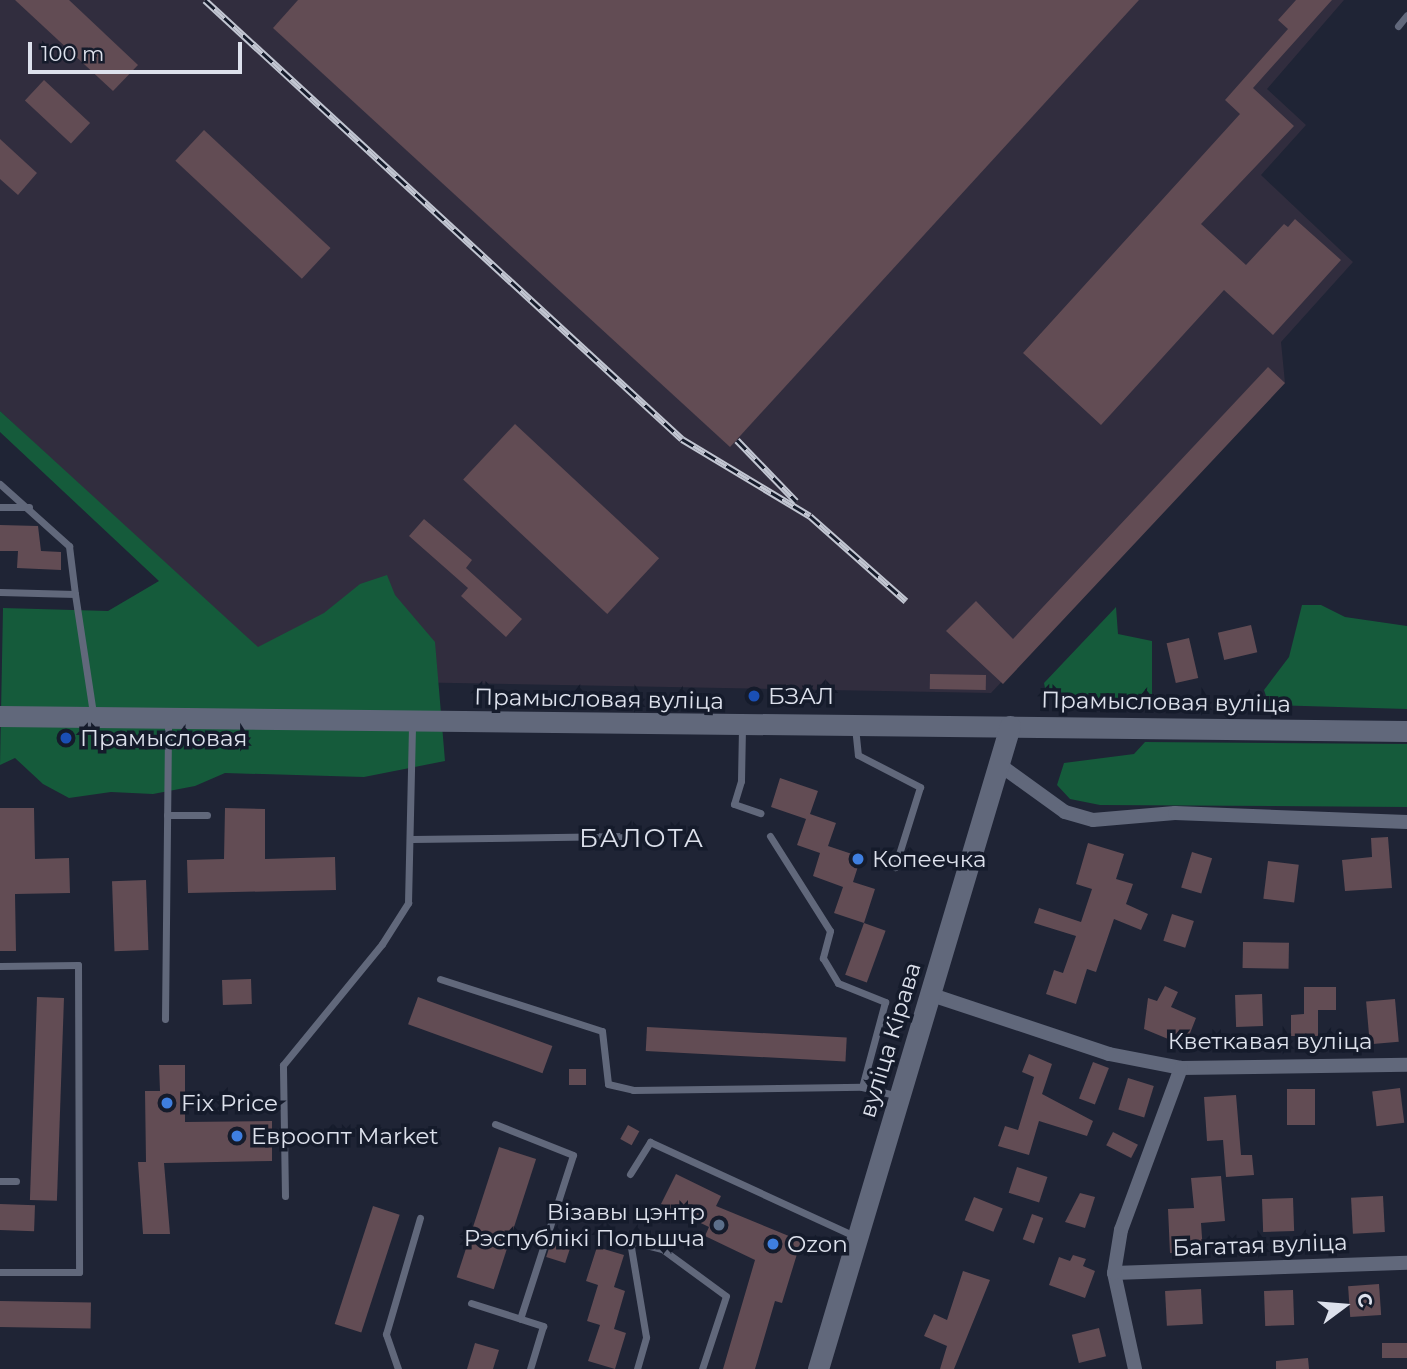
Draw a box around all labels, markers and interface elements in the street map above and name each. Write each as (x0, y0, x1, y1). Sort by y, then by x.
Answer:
scale bar (32, 28, 245, 72)
text: 100 m (41, 41, 104, 66)
place label: БЗАЛ (768, 682, 834, 710)
street label: Прамысловая вуліца (474, 683, 724, 715)
street label: Прамысловая вуліца (1041, 686, 1291, 718)
marker: БЗАЛ (746, 688, 762, 704)
place label: Прамысловая (80, 724, 247, 752)
marker: Прамысловая (58, 730, 74, 746)
district label: БАЛОТА (580, 823, 704, 855)
place label: Копеечка (872, 845, 986, 873)
marker: Копеечка (850, 851, 866, 867)
street label: вуліца Кірава (853, 959, 927, 1121)
street label: Кветкавая вуліца (1168, 1027, 1372, 1055)
place label: Fix Price (181, 1089, 278, 1117)
marker: Fix Price (159, 1095, 175, 1111)
place label: Евроопт Market (251, 1122, 439, 1150)
marker: Евроопт Market (229, 1128, 245, 1144)
place label: Візавы цэнтр Рэспублікі Польшча (464, 1198, 705, 1252)
marker: Візавы цэнтр Рэспублікі Польшча (711, 1217, 727, 1233)
street label: Багатая вуліца (1172, 1228, 1348, 1262)
place label: Ozon (787, 1230, 848, 1258)
marker: Ozon (765, 1236, 781, 1252)
north arrow (1309, 1271, 1379, 1341)
text: С (1352, 1290, 1378, 1310)

